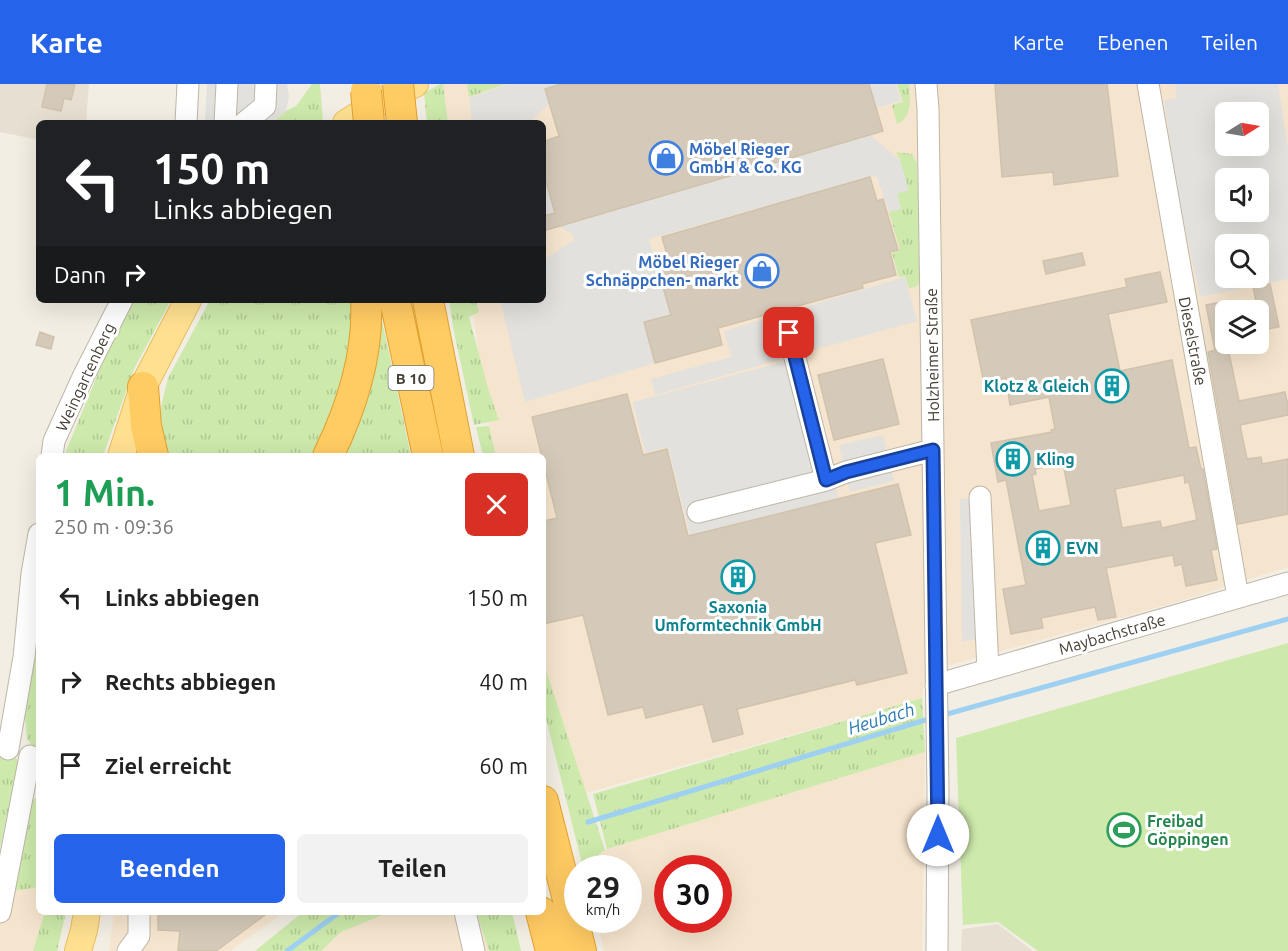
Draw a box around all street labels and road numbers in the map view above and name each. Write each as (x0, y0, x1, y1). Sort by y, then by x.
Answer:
street label: Holzheimer Straße (922, 288, 942, 422)
street label: Dieselstraße (1176, 295, 1210, 387)
street label: Weingartenberg (52, 320, 118, 434)
road number: B 10 (388, 366, 434, 390)
street label: Maybachstraße (1057, 610, 1167, 658)

